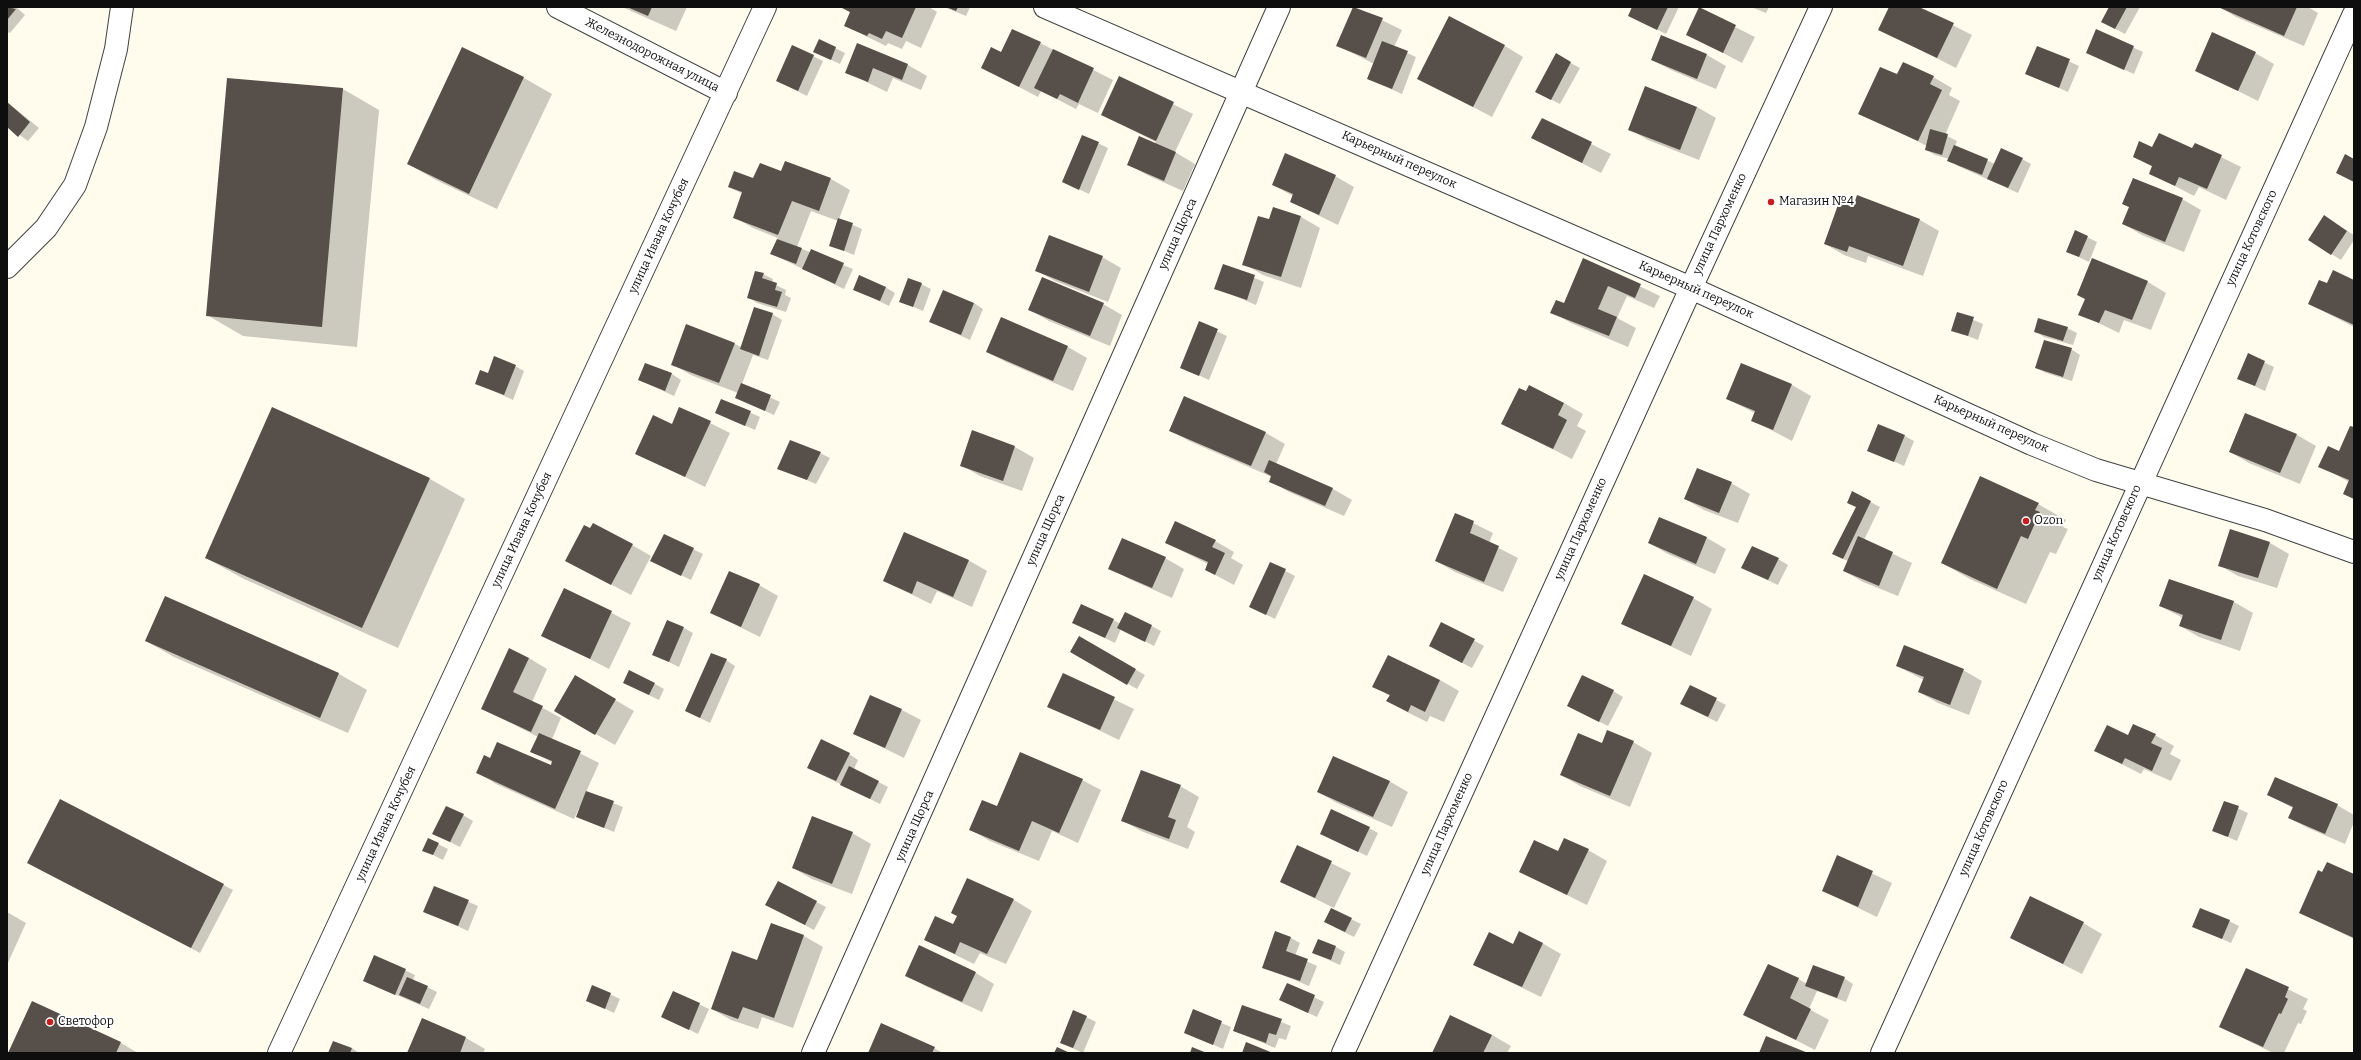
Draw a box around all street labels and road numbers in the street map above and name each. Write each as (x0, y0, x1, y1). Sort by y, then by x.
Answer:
street label: Железнодорожная улица (583, 15, 721, 95)
street label: Карьерный переулок (1339, 128, 1459, 192)
street label: улица Пархоменко (1690, 171, 1750, 277)
street label: улица Ивана Кочубея (626, 176, 692, 296)
street label: улица Котовского (2224, 188, 2280, 288)
street label: улица Щорса (1156, 196, 1200, 272)
street label: Карьерный переулок (1636, 258, 1756, 322)
street label: Карьерный переулок (1931, 392, 2051, 456)
street label: улица Ивана Кочубея (489, 470, 555, 590)
street label: улица Пархоменко (1552, 476, 1610, 582)
street label: улица Котовского (2089, 483, 2145, 583)
street label: улица Щорса (1024, 492, 1068, 568)
street label: улица Ивана Кочубея (353, 764, 419, 884)
street label: улица Пархоменко (1418, 771, 1476, 877)
street label: улица Котовского (1956, 778, 2012, 878)
street label: улица Щорса (893, 788, 937, 864)

